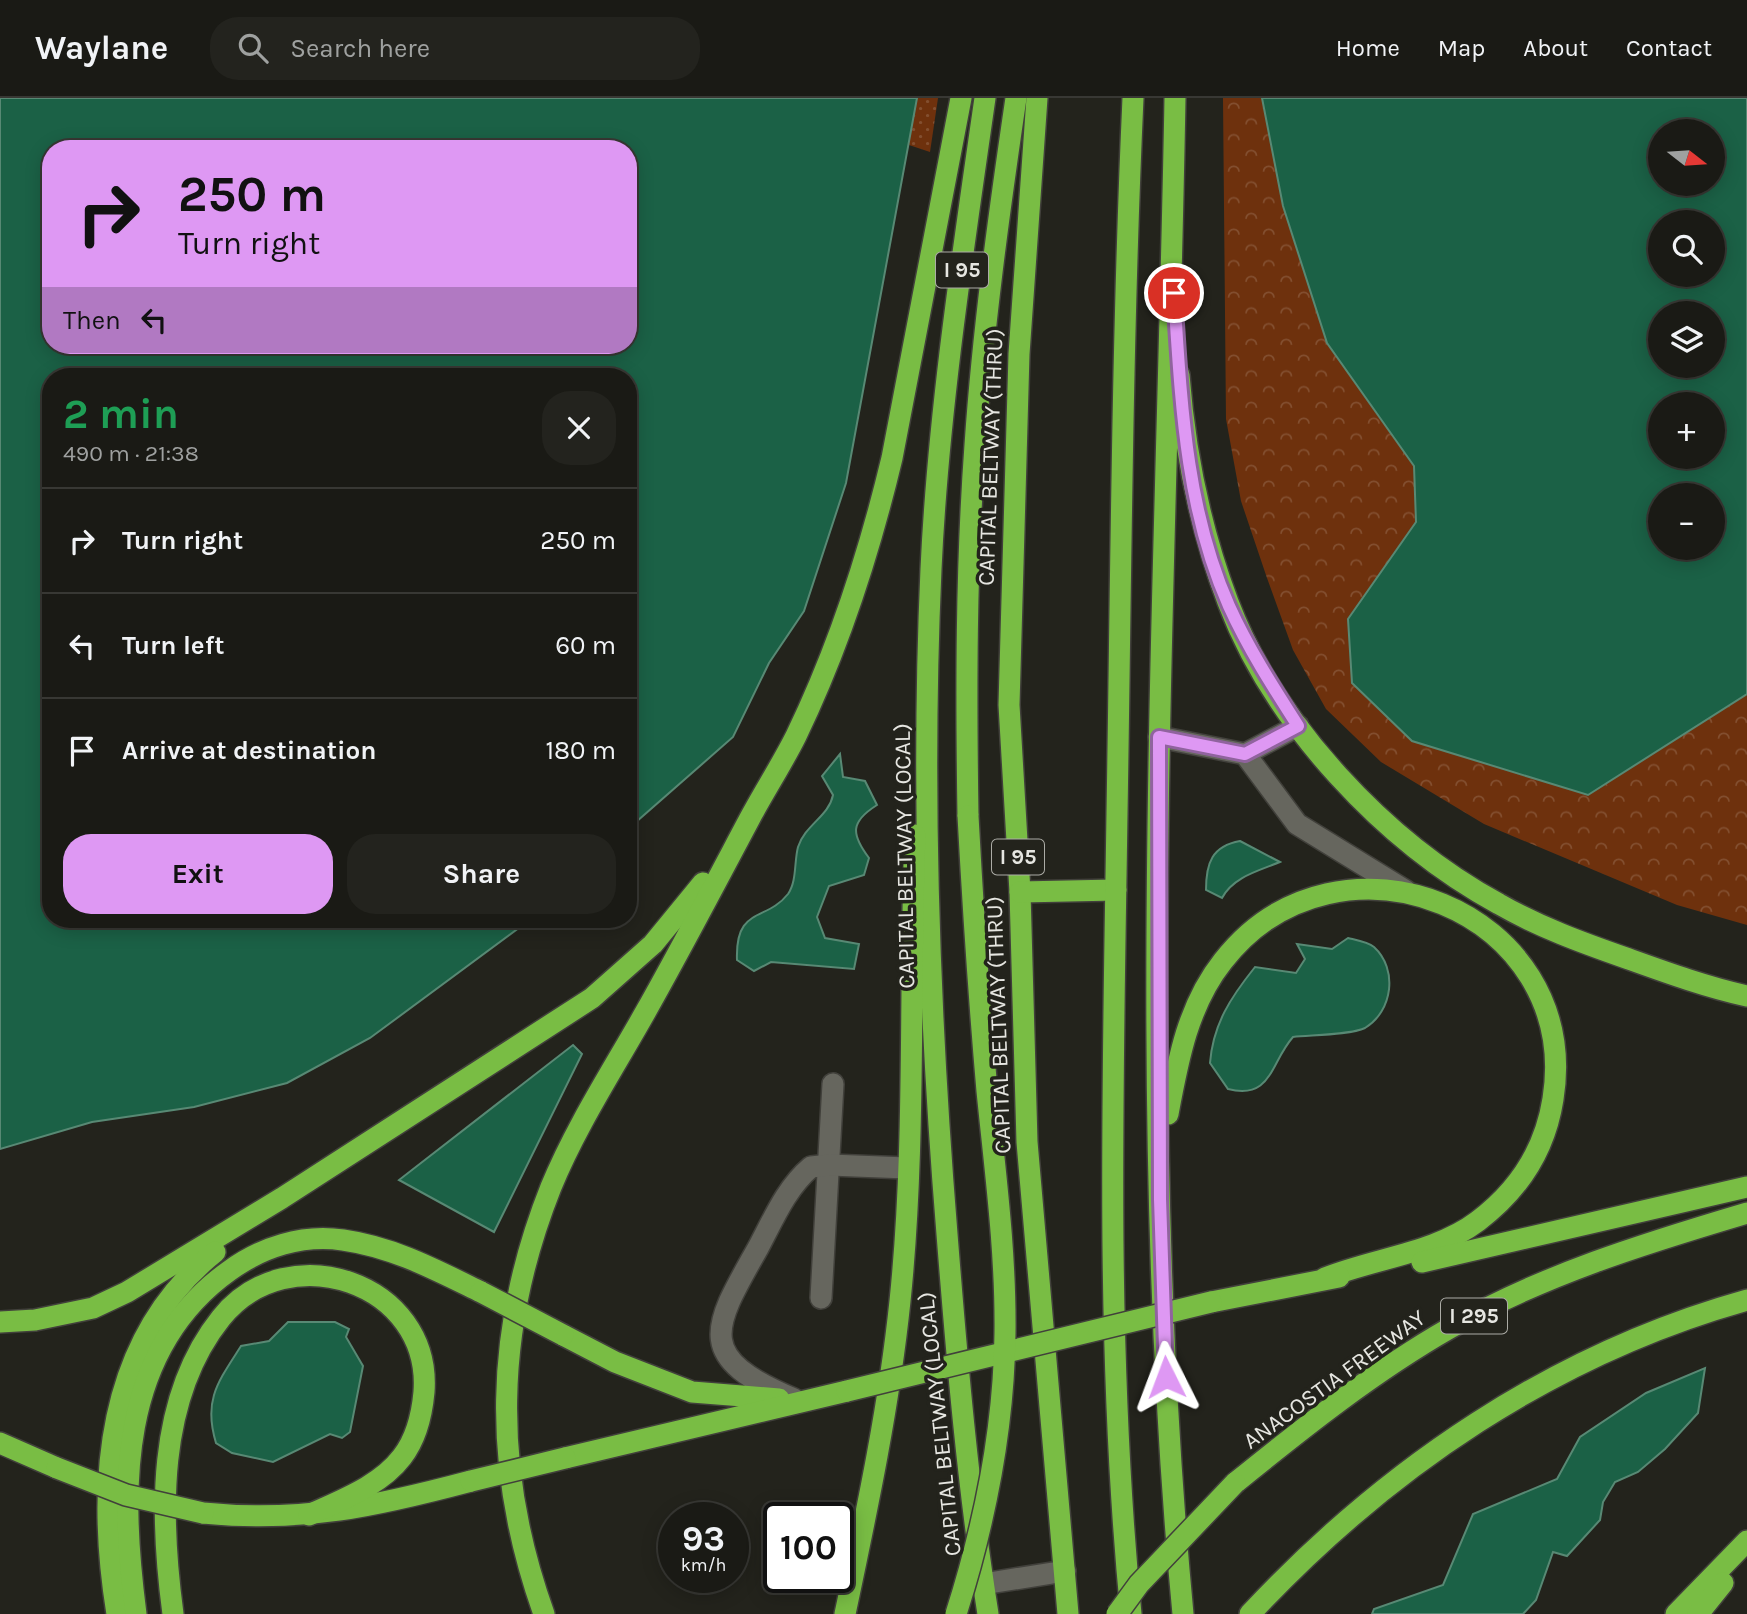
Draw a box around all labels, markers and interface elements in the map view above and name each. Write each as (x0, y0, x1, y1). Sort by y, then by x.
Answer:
search box (210, 17, 700, 80)
text: Waylane (35, 29, 168, 67)
icon: search (234, 29, 272, 67)
text: Search here (290, 33, 430, 64)
text: Home (1336, 34, 1400, 62)
text: Map (1438, 34, 1485, 62)
text: About (1523, 34, 1588, 62)
text: Contact (1626, 34, 1712, 62)
north arrow (1648, 119, 1726, 196)
map controls (1648, 119, 1725, 560)
text: 250 m (178, 166, 326, 223)
icon: right (63, 168, 154, 259)
button: search (1648, 210, 1725, 287)
text: Turn right (178, 225, 320, 262)
road number: I 95 (936, 252, 988, 288)
pin (1144, 263, 1204, 323)
icon: arrive (1155, 274, 1193, 312)
icon: left (135, 301, 173, 339)
button: layers (1648, 301, 1725, 378)
text: Then (63, 305, 121, 336)
street label: CAPITAL BELTWAY (THRU) (973, 328, 1008, 586)
text: 2 min (63, 389, 179, 439)
button: close (542, 391, 616, 465)
button: + (1648, 392, 1725, 469)
text: 490 m · 21:38 (63, 440, 199, 467)
button: − (1648, 483, 1725, 560)
icon: right (63, 522, 101, 560)
text: Turn right (122, 525, 243, 556)
text: 250 m (540, 525, 616, 556)
icon: left (63, 627, 101, 665)
text: Turn left (122, 630, 224, 661)
text: 60 m (555, 630, 616, 661)
street label: CAPITAL BELTWAY (LOCAL) (889, 723, 920, 989)
icon: arrive (63, 732, 101, 770)
text: Arrive at destination (122, 735, 376, 766)
text: 180 m (546, 735, 616, 766)
button: Exit (63, 834, 333, 914)
button: Share (347, 834, 616, 914)
road number: I 95 (992, 840, 1044, 874)
street label: CAPITAL BELTWAY (THRU) (981, 896, 1016, 1154)
street label: CAPITAL BELTWAY (LOCAL) (912, 1291, 967, 1557)
road number: I 295 (1441, 1298, 1507, 1334)
street label: ANACOSTIA FREEWAY (1238, 1304, 1431, 1455)
position arrow (1129, 1340, 1203, 1414)
speed limit sign: 100 (763, 1502, 854, 1593)
text: 93 (682, 1518, 725, 1559)
text: km/h (681, 1554, 726, 1576)

